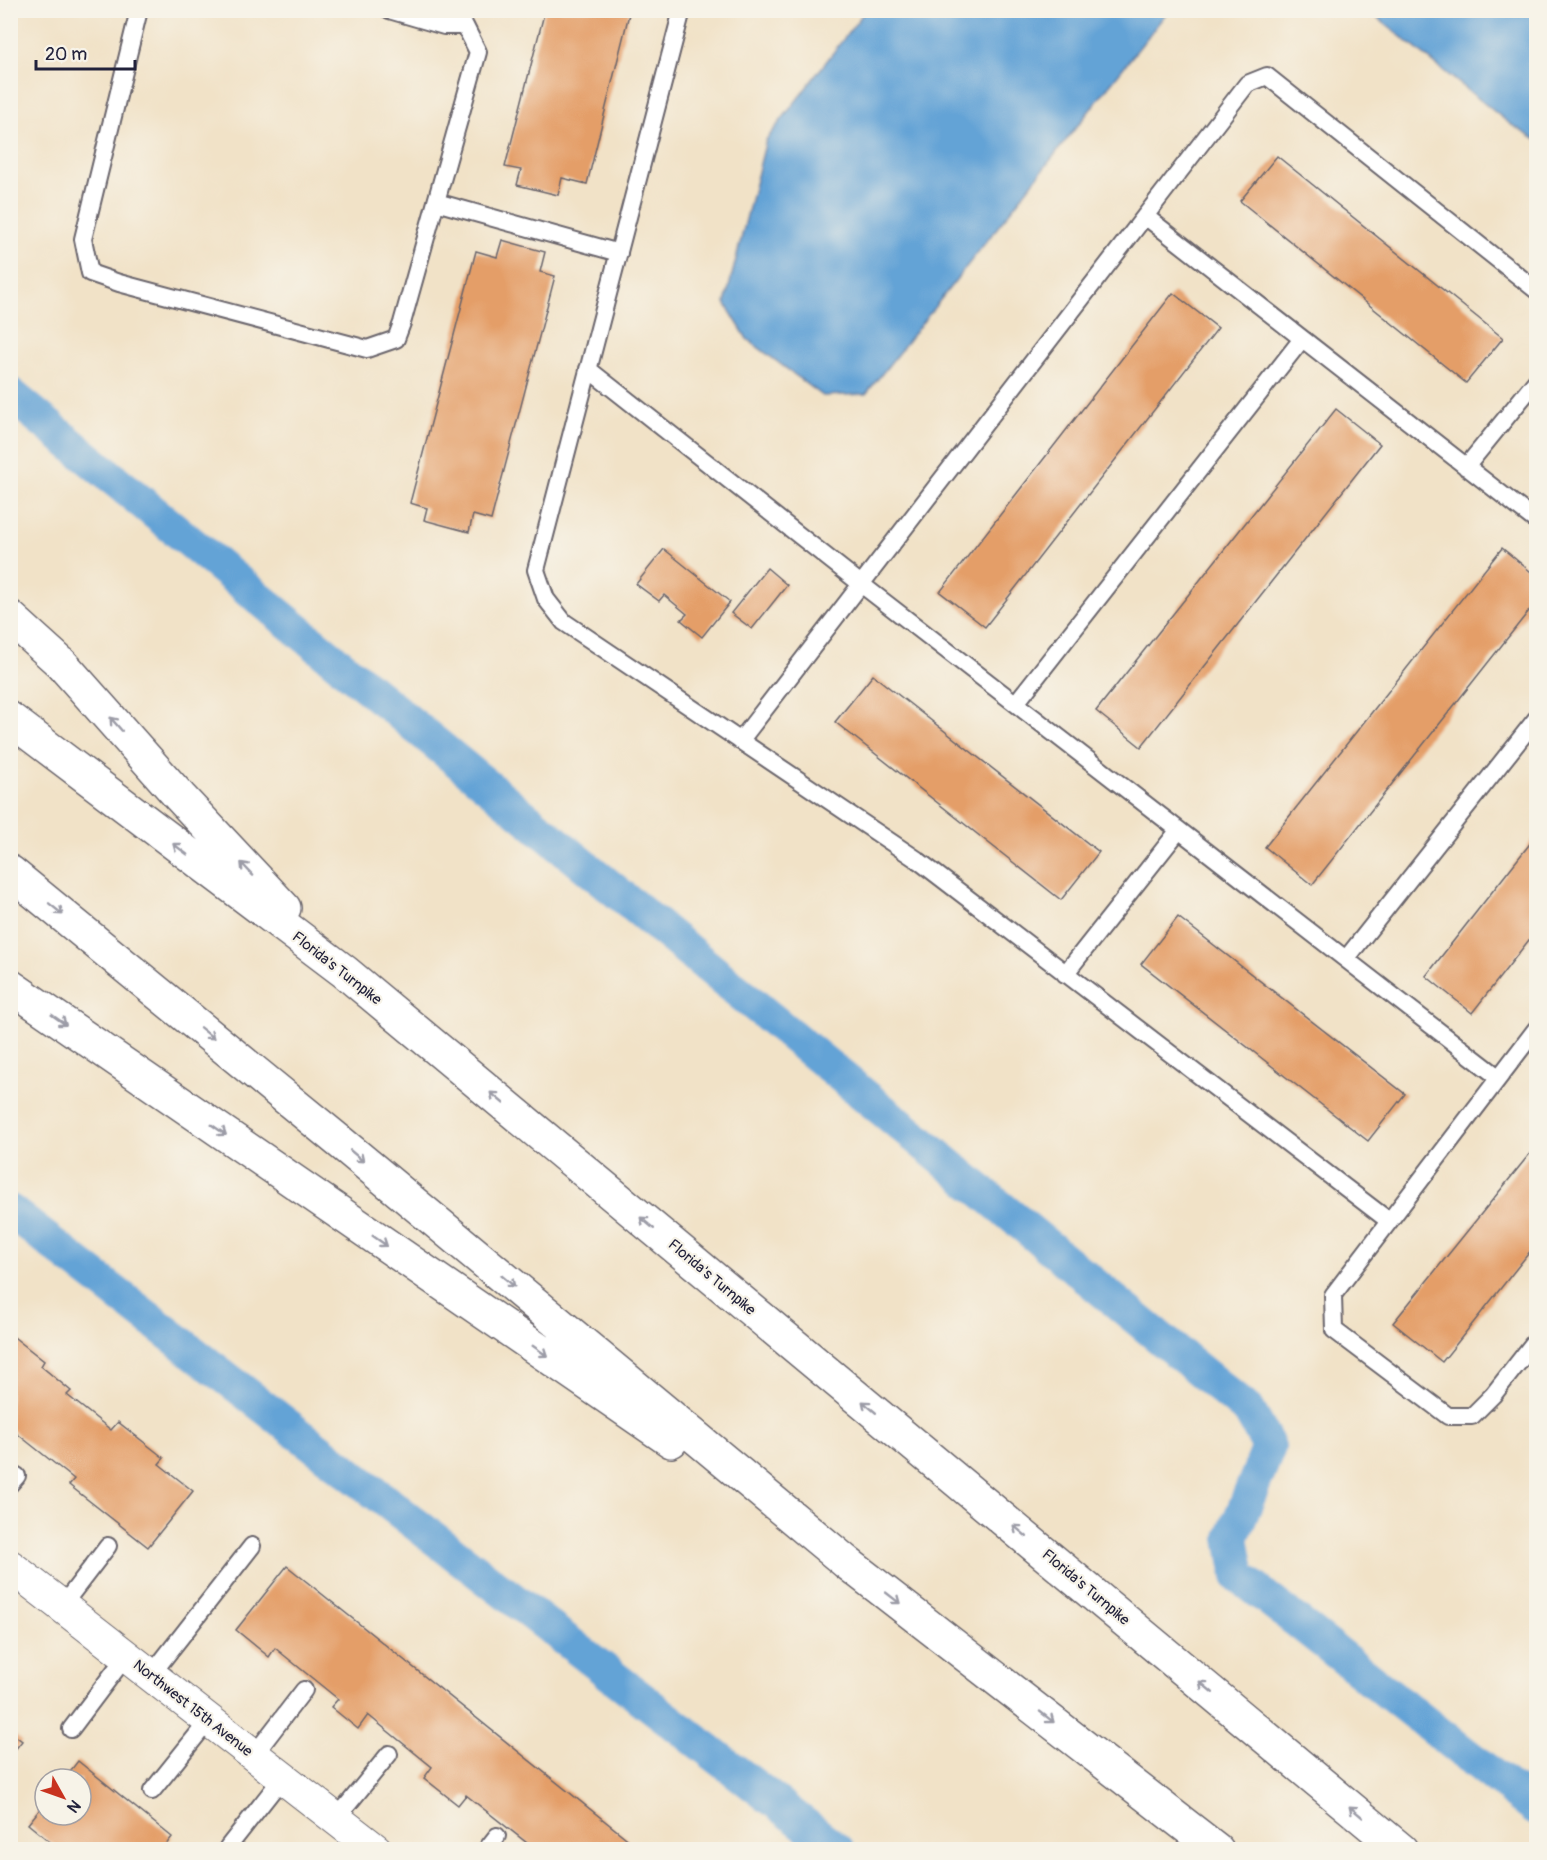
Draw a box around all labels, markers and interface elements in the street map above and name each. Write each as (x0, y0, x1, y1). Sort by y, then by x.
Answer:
scale bar (36, 33, 135, 71)
text: 20 m (45, 43, 87, 66)
one-way arrow (109, 717, 123, 732)
one-way arrow (173, 843, 189, 855)
one-way arrow (240, 861, 254, 876)
one-way arrow (48, 902, 63, 916)
street label: Florida's Turnpike (288, 927, 386, 1010)
one-way arrow (50, 1014, 66, 1026)
one-way arrow (199, 1026, 215, 1039)
one-way arrow (489, 1092, 505, 1105)
one-way arrow (210, 1124, 227, 1136)
one-way arrow (349, 1150, 365, 1163)
one-way arrow (640, 1216, 655, 1230)
one-way arrow (371, 1235, 387, 1247)
street label: Florida's Turnpike (664, 1235, 760, 1320)
one-way arrow (500, 1274, 515, 1288)
one-way arrow (532, 1345, 548, 1357)
one-way arrow (862, 1400, 877, 1414)
one-way arrow (1012, 1525, 1028, 1538)
street label: Florida's Turnpike (1038, 1545, 1134, 1630)
one-way arrow (884, 1591, 900, 1604)
street label: Northwest 15th Avenue (129, 1656, 257, 1761)
one-way arrow (1199, 1681, 1215, 1694)
one-way arrow (1038, 1711, 1054, 1724)
north arrow (33, 1767, 93, 1827)
text: N (62, 1795, 85, 1817)
one-way arrow (1349, 1805, 1364, 1819)

